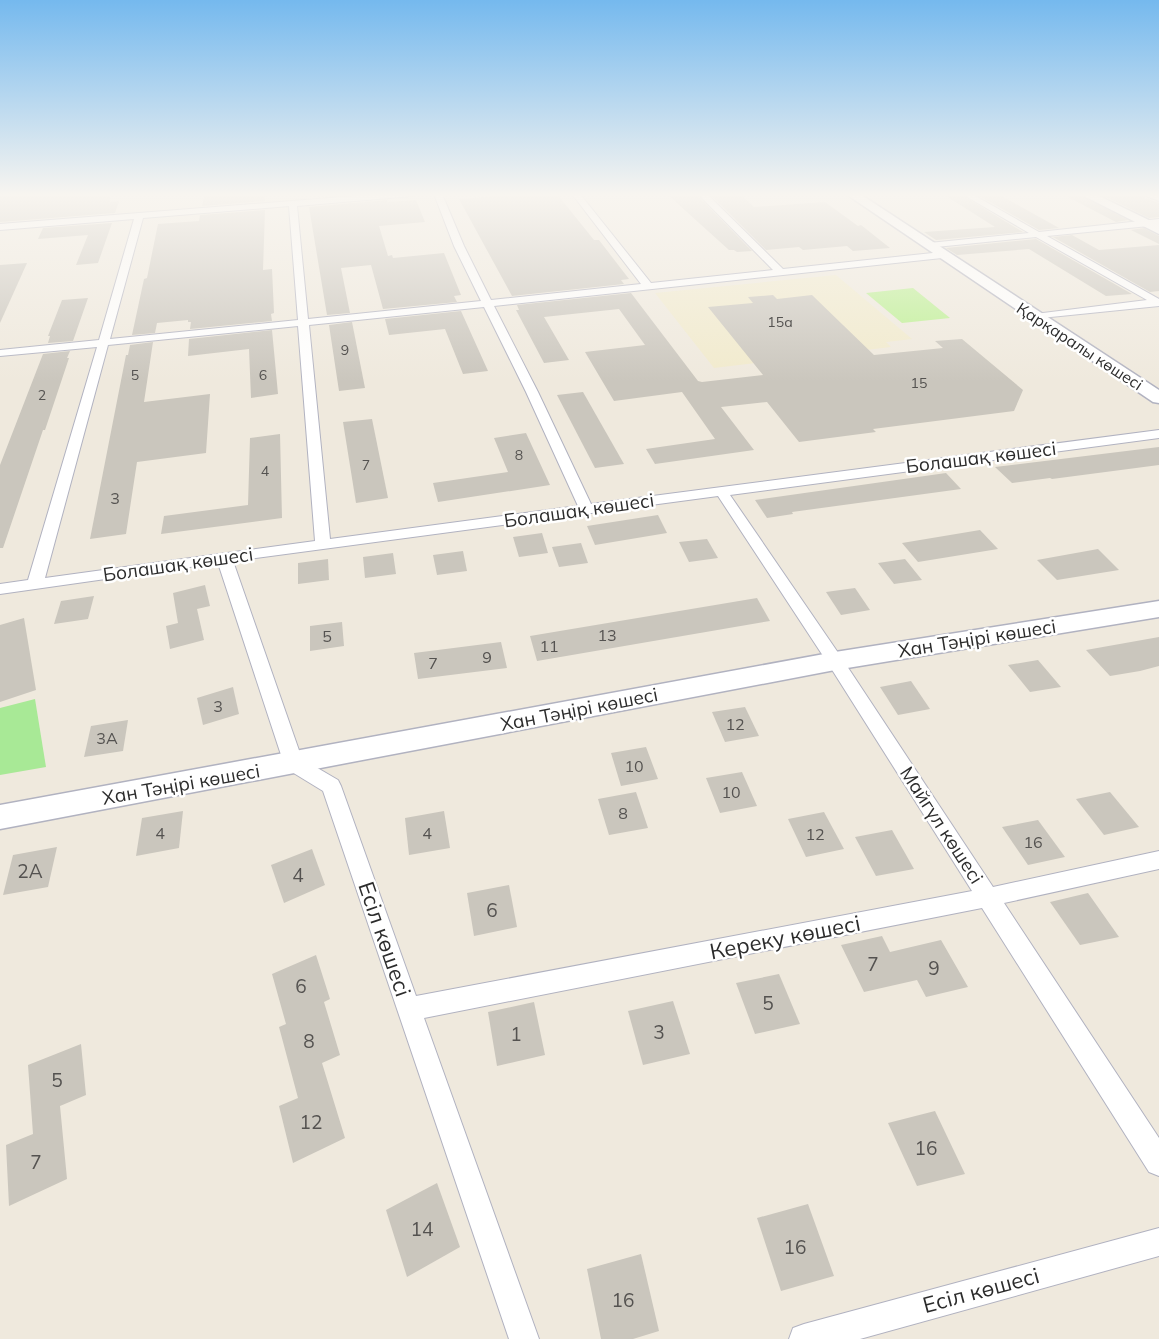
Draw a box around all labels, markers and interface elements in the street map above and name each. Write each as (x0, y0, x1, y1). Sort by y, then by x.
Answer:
street label: Қарқаралы көшесі (1013, 298, 1147, 394)
house number: 15а (767, 313, 793, 331)
house number: 9 (341, 341, 349, 359)
house number: 5 (131, 366, 139, 384)
house number: 6 (259, 366, 267, 384)
house number: 15 (911, 374, 927, 392)
house number: 2 (38, 386, 46, 404)
street label: Болашақ көшесі (905, 436, 1057, 478)
house number: 8 (515, 446, 523, 464)
house number: 7 (362, 456, 370, 474)
house number: 4 (261, 462, 270, 480)
house number: 3 (110, 488, 120, 508)
street label: Болашақ көшесі (502, 488, 656, 532)
street label: Болашақ көшесі (101, 542, 255, 586)
street label: Хан Тәңірі көшесі (896, 614, 1058, 662)
house number: 13 (597, 625, 617, 645)
house number: 5 (322, 626, 332, 646)
house number: 11 (539, 636, 559, 656)
house number: 9 (482, 647, 492, 667)
house number: 7 (428, 653, 438, 673)
street label: Хан Тәңірі көшесі (498, 682, 660, 736)
house number: 3 (213, 696, 223, 716)
house number: 12 (725, 714, 745, 734)
house number: 3А (96, 728, 118, 748)
house number: 10 (624, 756, 644, 776)
street label: Хан Тәңірі көшесі (100, 758, 262, 810)
street label: Майгүл көшесі (895, 762, 989, 888)
house number: 10 (721, 782, 741, 802)
house number: 8 (618, 803, 628, 823)
house number: 4 (155, 823, 165, 843)
house number: 4 (422, 823, 432, 843)
house number: 12 (805, 824, 825, 844)
house number: 16 (1023, 832, 1043, 852)
house number: 2А (17, 859, 43, 883)
house number: 4 (292, 863, 304, 887)
street label: Есіл көшесі (352, 878, 418, 1000)
house number: 6 (486, 898, 498, 922)
street label: Кереку көшесі (707, 909, 863, 965)
house number: 7 (867, 952, 879, 976)
house number: 9 (928, 956, 940, 980)
house number: 6 (295, 974, 307, 998)
house number: 5 (762, 991, 774, 1015)
house number: 3 (653, 1020, 665, 1044)
house number: 1 (510, 1022, 522, 1046)
house number: 8 (303, 1029, 315, 1053)
house number: 5 (51, 1068, 63, 1092)
house number: 12 (300, 1110, 322, 1134)
house number: 16 (915, 1136, 937, 1160)
house number: 7 (30, 1150, 42, 1174)
house number: 14 (411, 1217, 433, 1241)
house number: 16 (784, 1235, 806, 1259)
street label: Есіл көшесі (920, 1261, 1042, 1319)
house number: 16 (612, 1288, 634, 1312)

